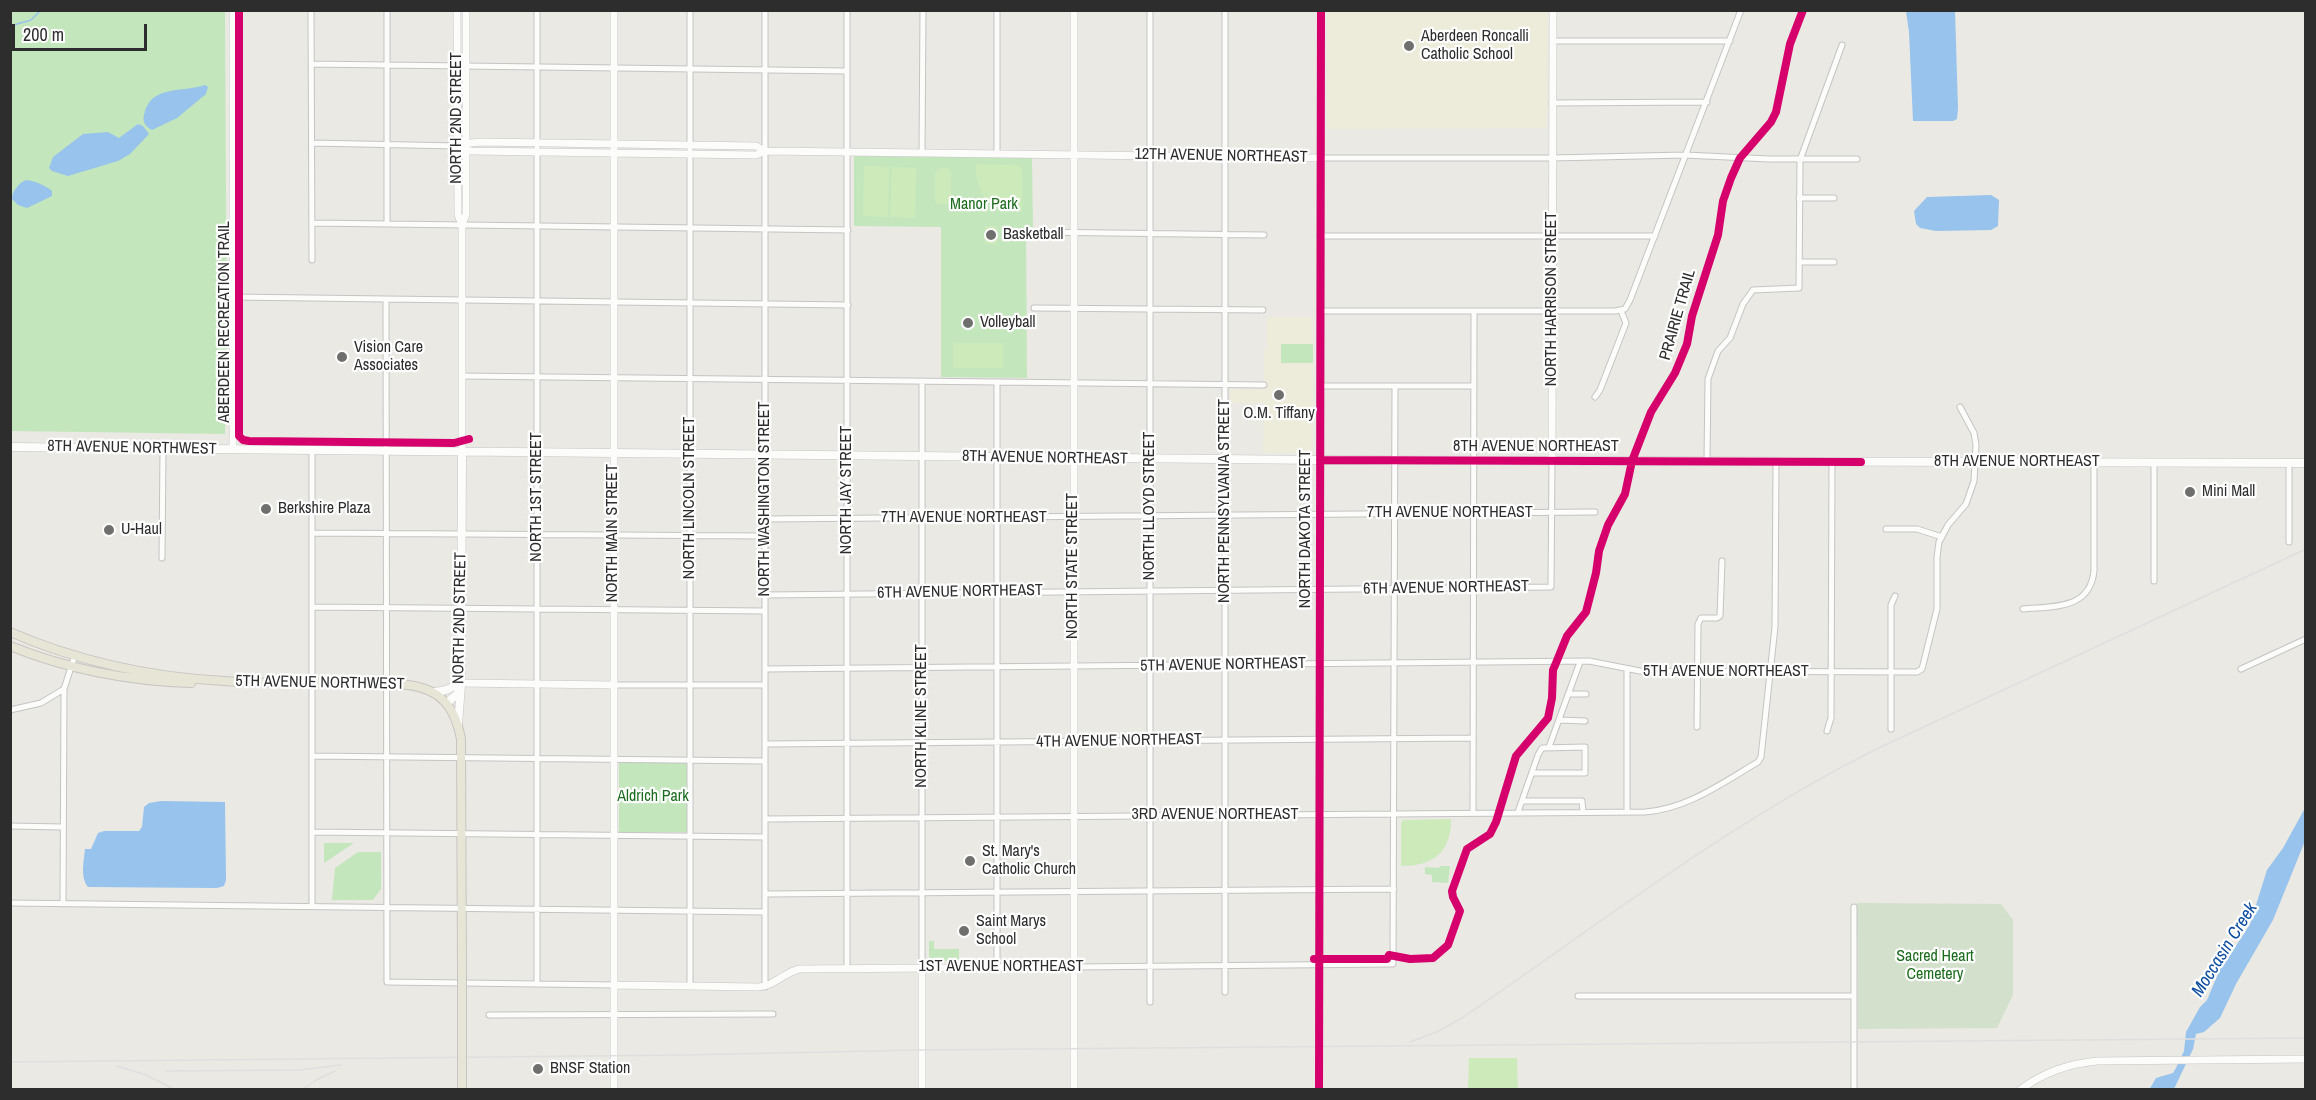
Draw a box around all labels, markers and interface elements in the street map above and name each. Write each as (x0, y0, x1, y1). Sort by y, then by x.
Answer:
scale bar (15, 12, 150, 50)
text: 200 m (23, 22, 64, 47)
place label: Aberdeen Roncalli Catholic School (1421, 27, 1529, 65)
marker: Aberdeen Roncalli Catholic School (1402, 39, 1416, 53)
street label: NORTH 2ND STREET (447, 52, 467, 184)
street label: 12TH AVENUE NORTHEAST (1134, 145, 1308, 167)
park label: Manor Park (950, 195, 1018, 215)
street label: NORTH HARRISON STREET (1542, 212, 1562, 386)
street label: ABERDEEN RECREATION TRAIL (215, 221, 235, 423)
place label: Basketball (1003, 225, 1064, 245)
marker: Basketball (984, 228, 998, 242)
street label: PRAIRIE TRAIL (1656, 267, 1700, 363)
place label: Volleyball (980, 313, 1035, 333)
marker: Volleyball (961, 316, 975, 330)
place label: Vision Care Associates (354, 338, 423, 376)
marker: Vision Care Associates (335, 350, 349, 364)
marker: O.M. Tiffany (1272, 388, 1286, 402)
street label: NORTH PENNSYLVANIA STREET (1215, 399, 1235, 603)
street label: NORTH WASHINGTON STREET (755, 401, 775, 597)
place label: O.M. Tiffany (1243, 404, 1315, 424)
street label: NORTH LINCOLN STREET (680, 417, 700, 579)
street label: NORTH JAY STREET (837, 426, 857, 554)
street label: NORTH 1ST STREET (527, 432, 547, 562)
street label: NORTH LLOYD STREET (1140, 432, 1160, 580)
street label: 8TH AVENUE NORTHWEST (47, 437, 217, 459)
street label: 8TH AVENUE NORTHEAST (1453, 437, 1619, 457)
street label: 8TH AVENUE NORTHEAST (962, 447, 1128, 469)
street label: NORTH DAKOTA STREET (1296, 450, 1316, 608)
street label: 8TH AVENUE NORTHEAST (1934, 452, 2100, 472)
street label: NORTH MAIN STREET (603, 464, 623, 602)
place label: Mini Mall (2202, 482, 2255, 502)
marker: Mini Mall (2183, 485, 2197, 499)
street label: NORTH STATE STREET (1063, 493, 1083, 639)
place label: Berkshire Plaza (278, 499, 371, 519)
marker: Berkshire Plaza (259, 502, 273, 516)
street label: 7TH AVENUE NORTHEAST (1367, 503, 1533, 523)
street label: 7TH AVENUE NORTHEAST (881, 508, 1047, 528)
place label: U-Haul (121, 520, 162, 540)
marker: U-Haul (102, 523, 116, 537)
street label: NORTH 2ND STREET (449, 552, 471, 684)
street label: 6TH AVENUE NORTHEAST (1363, 577, 1529, 599)
street label: 6TH AVENUE NORTHEAST (877, 581, 1043, 603)
street label: NORTH KLINE STREET (912, 644, 932, 788)
street label: 5TH AVENUE NORTHEAST (1140, 654, 1306, 676)
street label: 5TH AVENUE NORTHEAST (1643, 662, 1809, 682)
street label: 5TH AVENUE NORTHWEST (235, 672, 405, 694)
street label: 4TH AVENUE NORTHEAST (1036, 730, 1202, 752)
park label: Aldrich Park (617, 787, 689, 807)
street label: 3RD AVENUE NORTHEAST (1131, 805, 1299, 825)
place label: St. Mary's Catholic Church (982, 842, 1076, 880)
marker: St. Mary's Catholic Church (963, 854, 977, 868)
water label: Moccasin Creek (2188, 899, 2262, 1001)
place label: Saint Marys School (976, 912, 1046, 950)
marker: Saint Marys School (957, 924, 971, 938)
park label: Sacred Heart Cemetery (1896, 947, 1974, 985)
street label: 1ST AVENUE NORTHEAST (918, 957, 1084, 977)
place label: BNSF Station (550, 1059, 630, 1079)
marker: BNSF Station (531, 1062, 545, 1076)

